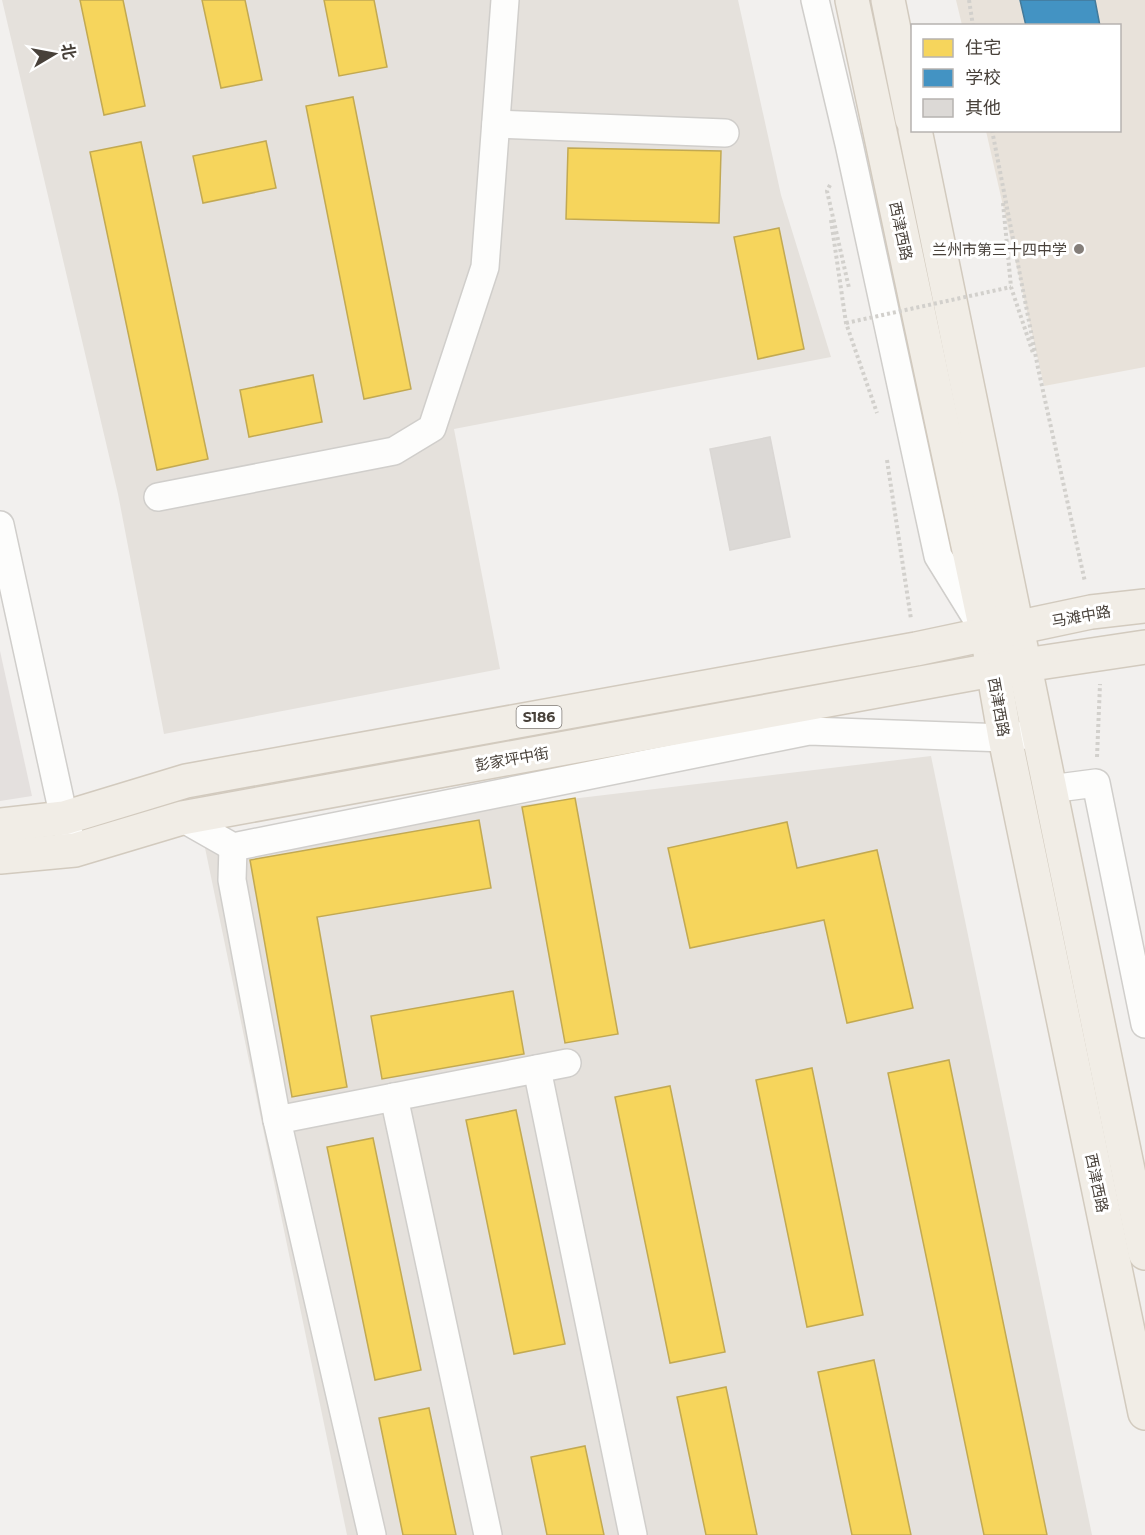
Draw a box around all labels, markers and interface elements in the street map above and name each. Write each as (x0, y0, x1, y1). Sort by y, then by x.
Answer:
north arrow (24, 24, 84, 84)
legend (911, 24, 1121, 132)
text: 住宅 (965, 37, 1001, 59)
text: 北 (58, 42, 79, 61)
text: 学校 (965, 67, 1001, 89)
text: 其他 (965, 97, 1001, 119)
street label: 西津西路 (885, 200, 917, 262)
place label: 兰州市第三十四中学 (932, 240, 1067, 259)
marker: 兰州市第三十四中学 (1072, 242, 1086, 256)
street label: 马滩中路 (1050, 601, 1112, 631)
street label: 西津西路 (984, 676, 1014, 738)
road number: S186 (516, 706, 562, 728)
street label: 彭家坪中街 (473, 743, 551, 775)
street label: 西津西路 (1081, 1152, 1113, 1214)

